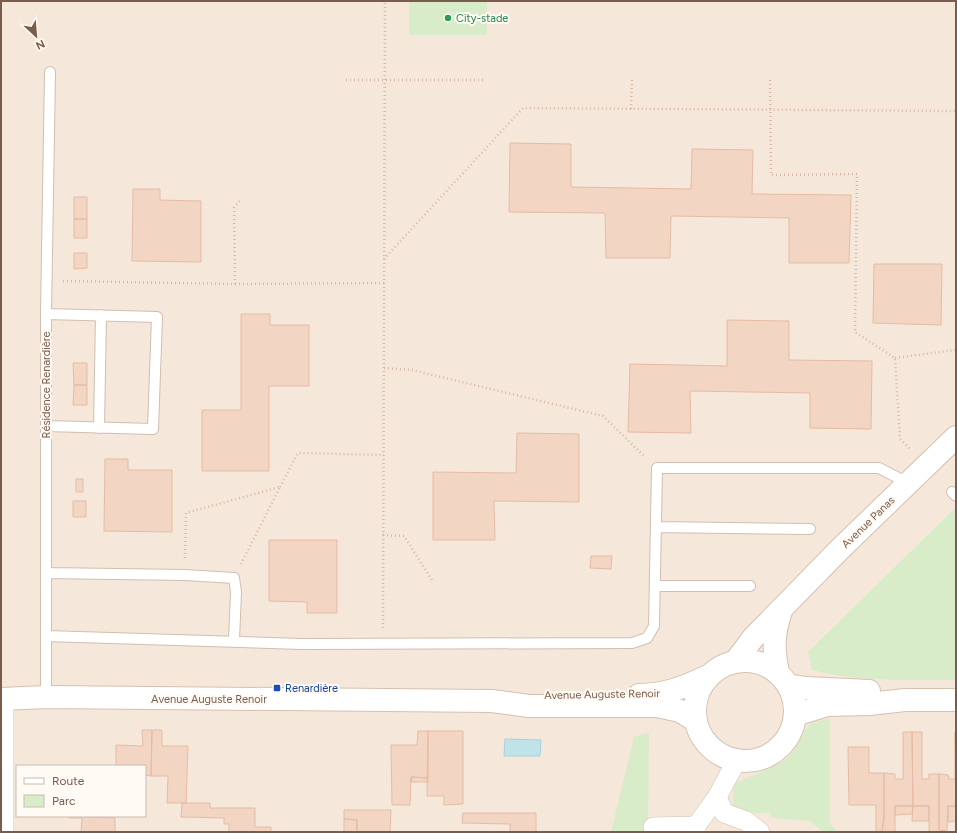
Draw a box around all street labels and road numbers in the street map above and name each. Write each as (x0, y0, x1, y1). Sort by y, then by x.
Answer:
street label: Résidence Renardière (40, 332, 53, 438)
street label: Avenue Panas (839, 494, 898, 551)
street label: Avenue Auguste Renoir (544, 687, 660, 702)
street label: Avenue Auguste Renoir (151, 693, 267, 706)

